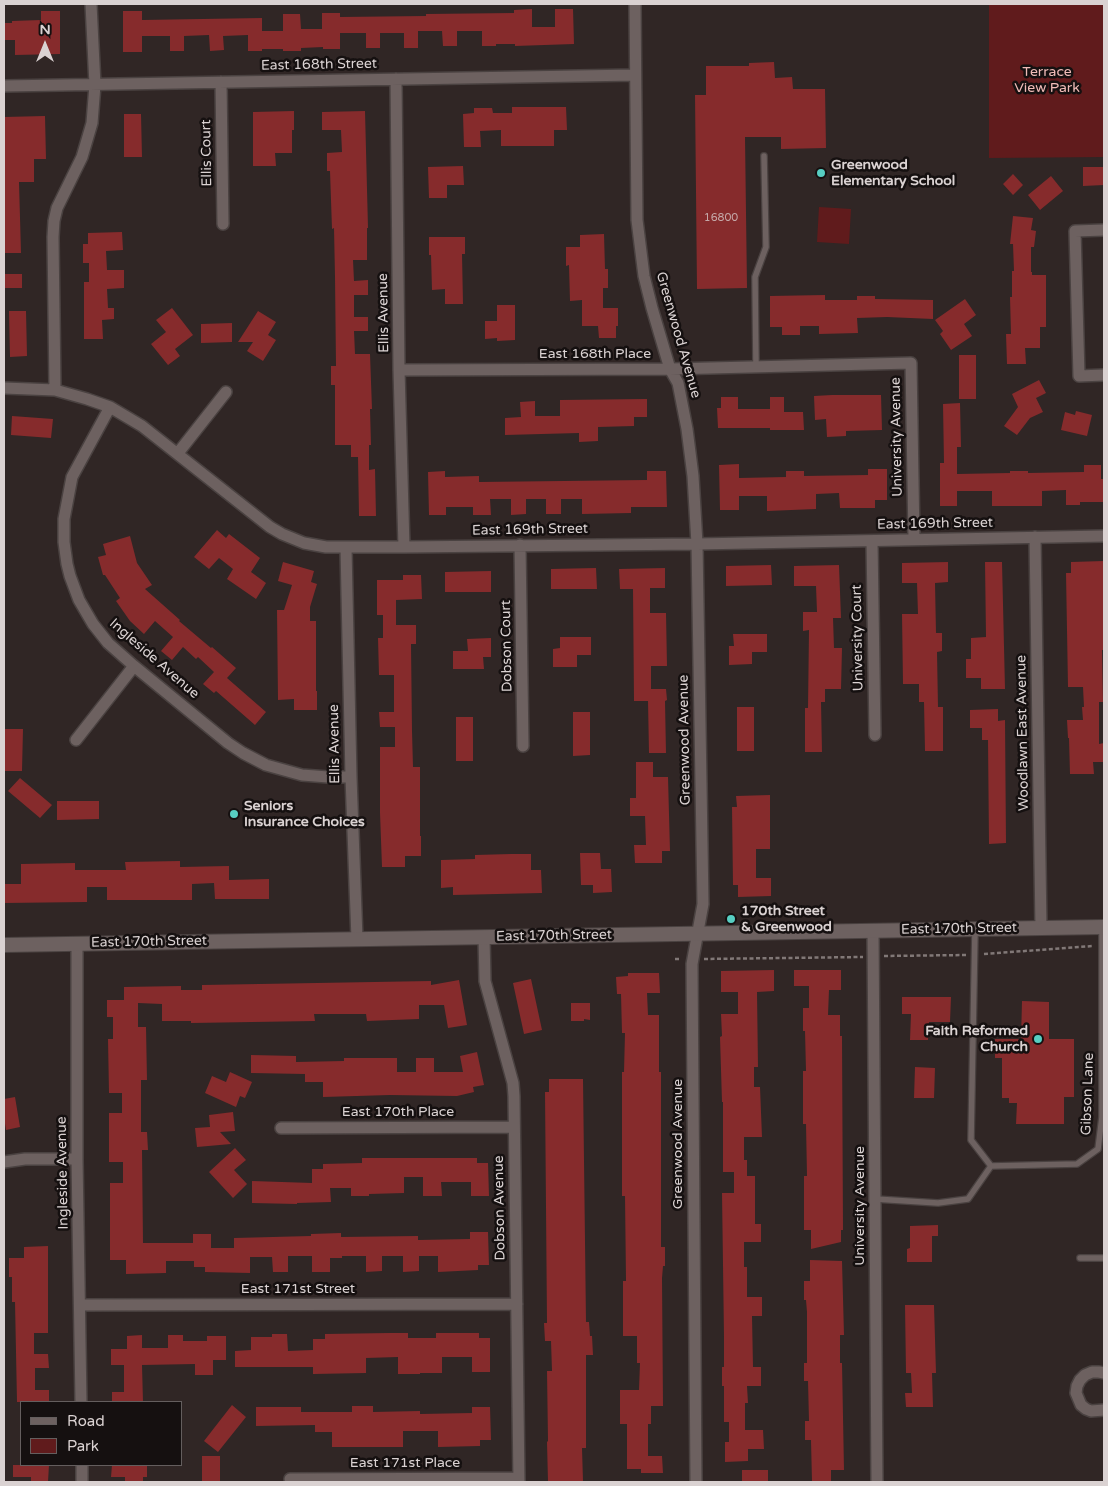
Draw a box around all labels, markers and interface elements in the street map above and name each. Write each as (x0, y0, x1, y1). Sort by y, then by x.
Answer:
north arrow (20, 20, 70, 70)
text: N (39, 21, 51, 38)
street label: East 168th Street (261, 56, 377, 74)
park label: Terrace View Park (1014, 64, 1080, 96)
street label: Ellis Court (198, 119, 216, 187)
place label: Greenwood Elementary School (831, 157, 955, 190)
marker: Greenwood Elementary School (815, 167, 827, 179)
house number: 16800 (704, 211, 738, 225)
street label: Greenwood Avenue (652, 270, 704, 400)
street label: Ellis Avenue (375, 273, 393, 353)
street label: East 168th Place (539, 346, 651, 362)
street label: University Avenue (888, 377, 906, 497)
street label: East 169th Street (877, 515, 993, 533)
street label: East 169th Street (472, 521, 588, 539)
street label: University Court (849, 584, 867, 692)
street label: Dobson Court (498, 600, 516, 692)
street label: Ingleside Avenue (106, 615, 202, 703)
street label: Woodlawn East Avenue (1013, 655, 1033, 811)
street label: Greenwood Avenue (675, 675, 695, 805)
street label: Ellis Avenue (326, 704, 344, 784)
place label: Seniors Insurance Choices (244, 798, 365, 830)
marker: Seniors Insurance Choices (228, 808, 240, 820)
place label: 170th Street & Greenwood (741, 903, 832, 936)
marker: 170th Street & Greenwood (725, 913, 737, 925)
street label: East 170th Street (901, 920, 1017, 938)
street label: East 170th Street (496, 927, 612, 945)
street label: East 170th Street (91, 933, 207, 951)
place label: Faith Reformed Church (925, 1023, 1028, 1056)
marker: Faith Reformed Church (1032, 1033, 1044, 1045)
street label: Gibson Lane (1078, 1052, 1098, 1136)
street label: Greenwood Avenue (670, 1079, 686, 1209)
street label: East 170th Place (342, 1104, 454, 1120)
street label: Ingleside Avenue (54, 1116, 72, 1230)
street label: University Avenue (852, 1146, 868, 1266)
street label: Dobson Avenue (491, 1155, 509, 1261)
street label: East 171st Street (241, 1281, 355, 1297)
legend (20, 1401, 182, 1466)
text: Road (67, 1412, 105, 1430)
text: Park (67, 1437, 99, 1455)
street label: East 171st Place (350, 1455, 460, 1471)

